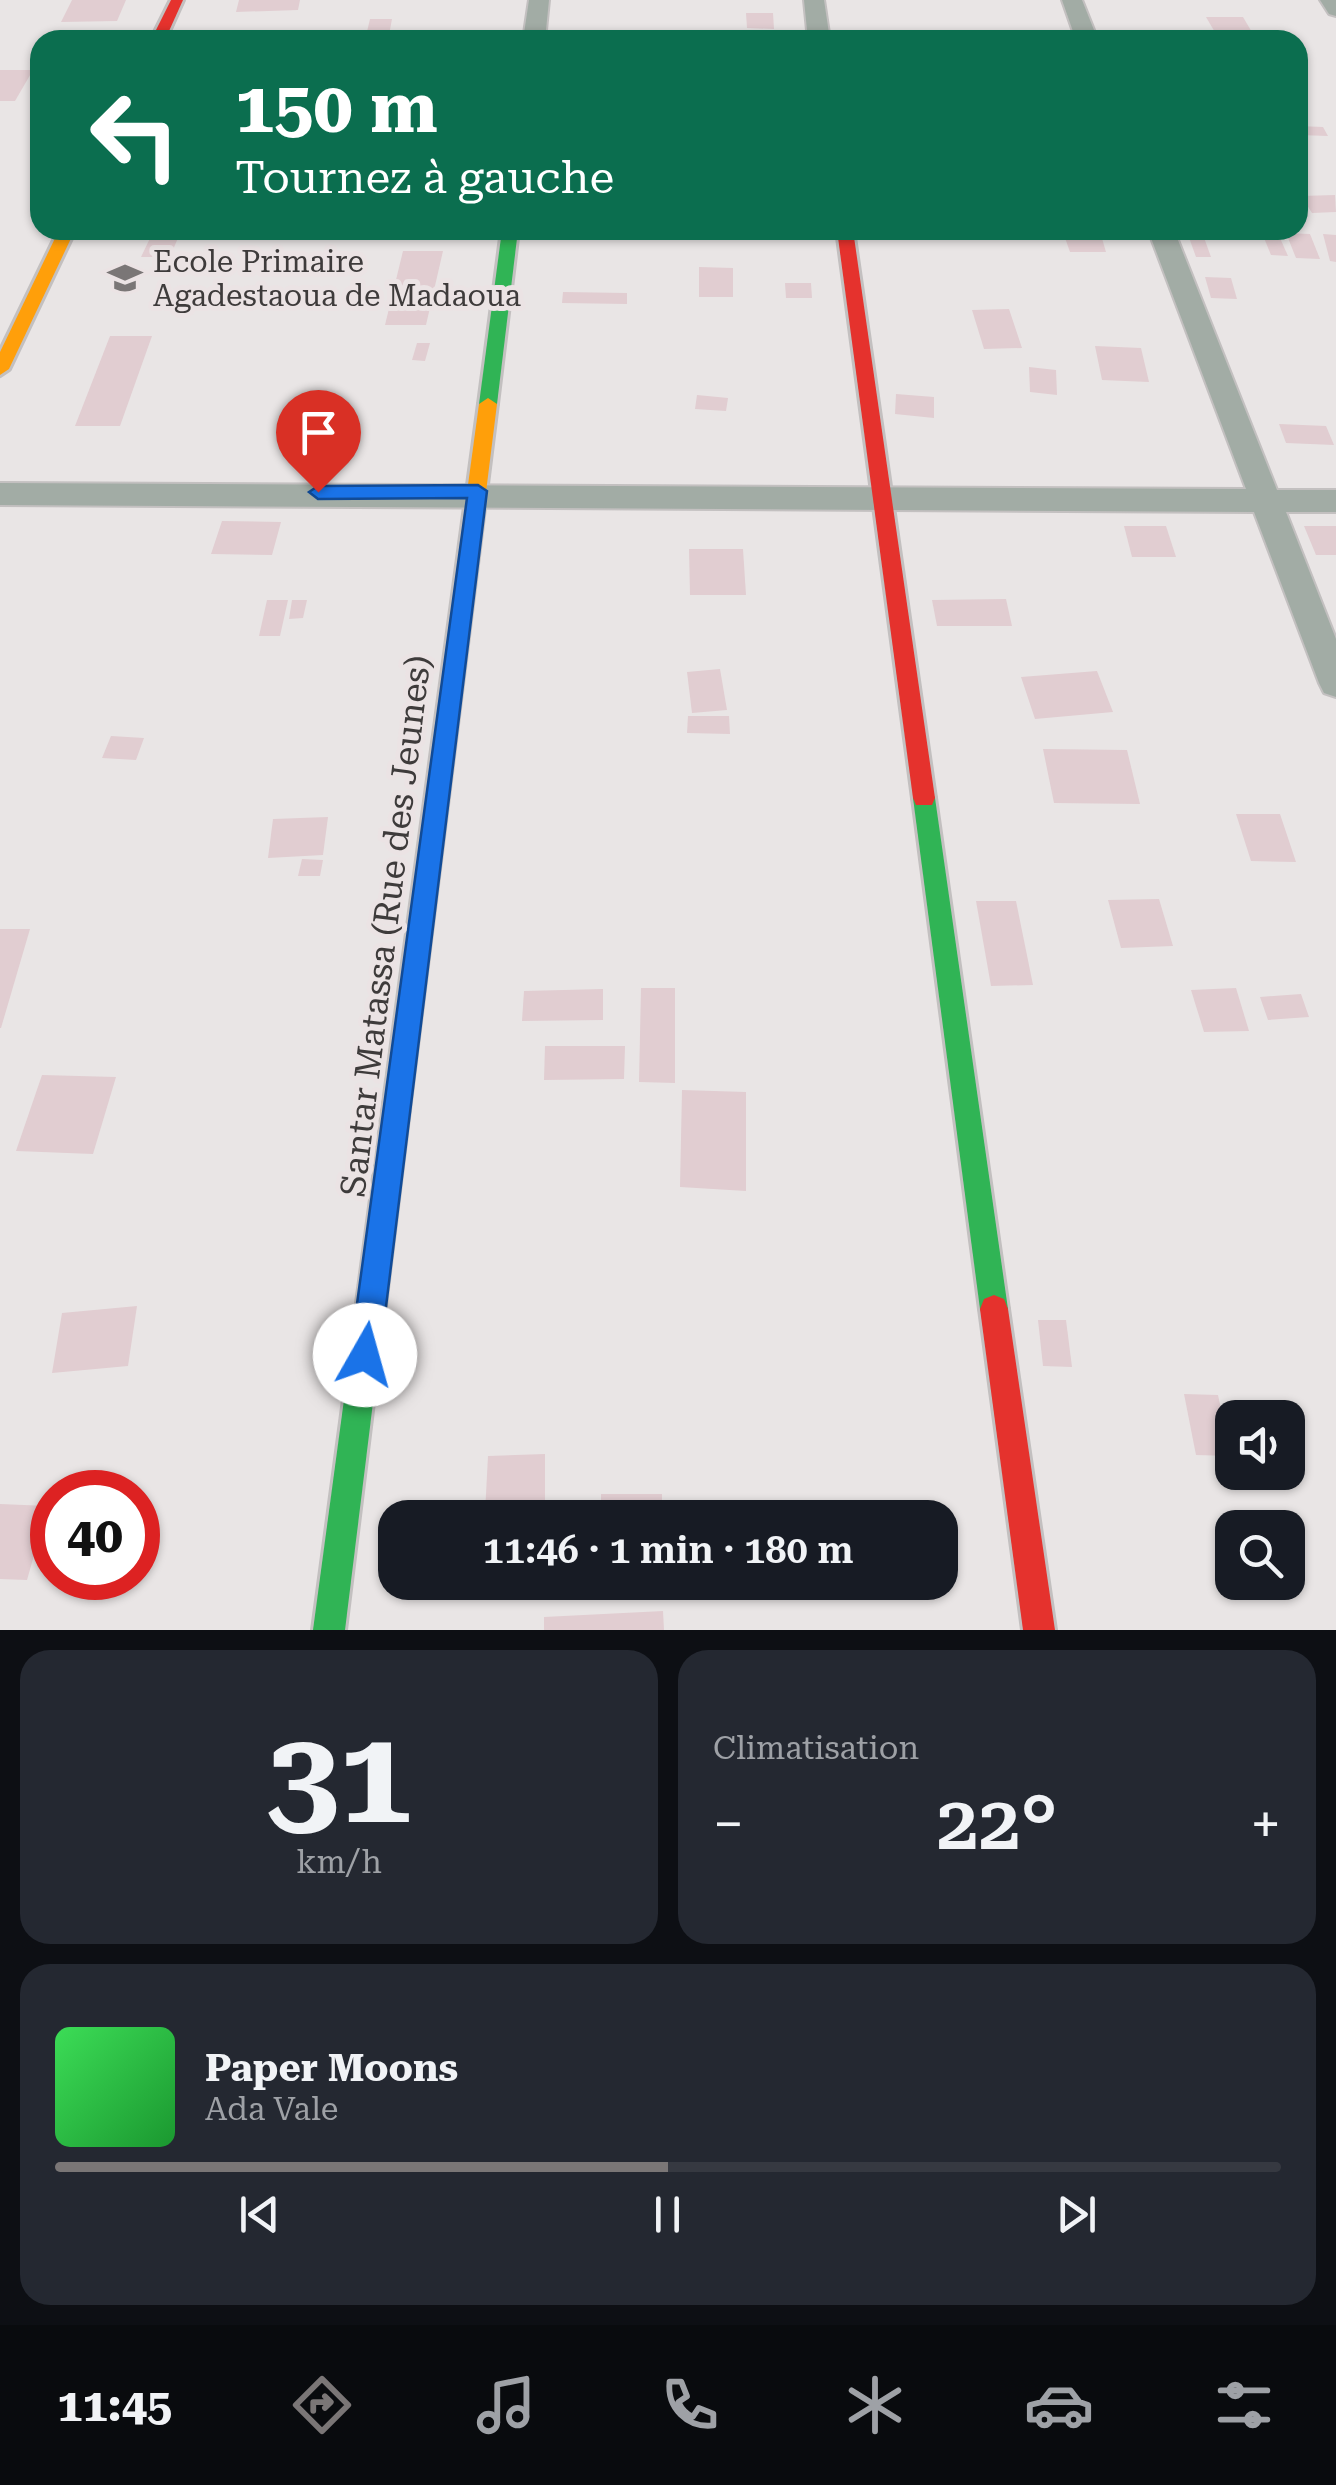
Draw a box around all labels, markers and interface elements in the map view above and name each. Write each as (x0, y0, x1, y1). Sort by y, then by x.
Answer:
text: 150 m (235, 67, 438, 149)
icon: left (70, 70, 200, 200)
text: Tournez à gauche (235, 151, 614, 204)
place label: Ecole Primaire Agadestaoua de Madaoua (153, 244, 521, 313)
school or university icon: Ecole Primaire Agadestaoua de Madaoua (106, 259, 144, 297)
pin (276, 390, 361, 493)
icon: arrive (291, 405, 346, 460)
street label: Santar Matassa (Rue des Jeunes) (332, 653, 440, 1199)
position arrow (313, 1303, 417, 1407)
map controls (1215, 1400, 1305, 1600)
button: sound (1215, 1400, 1305, 1490)
speed limit sign: 40 (30, 1470, 160, 1600)
button: search (1215, 1510, 1305, 1600)
text: 11:46 · 1 min · 180 m (483, 1528, 854, 1572)
text: 31 (266, 1701, 412, 1854)
text: Climatisation (713, 1729, 919, 1767)
text: 22° (936, 1779, 1058, 1867)
text: − (713, 1792, 744, 1856)
text: + (1250, 1792, 1281, 1856)
text: km/h (296, 1843, 382, 1881)
text: Paper Moons (205, 2046, 458, 2090)
text: Ada Vale (205, 2090, 338, 2128)
icon: previous (232, 2187, 287, 2242)
icon: pause (640, 2187, 695, 2242)
icon: next (1049, 2187, 1104, 2242)
icon: directions (287, 2370, 357, 2440)
icon: music (471, 2370, 541, 2440)
icon: phone (655, 2370, 725, 2440)
icon: climate (840, 2370, 910, 2440)
icon: car (1024, 2370, 1094, 2440)
icon: filters (1209, 2370, 1279, 2440)
text: 11:45 (57, 2379, 172, 2432)

